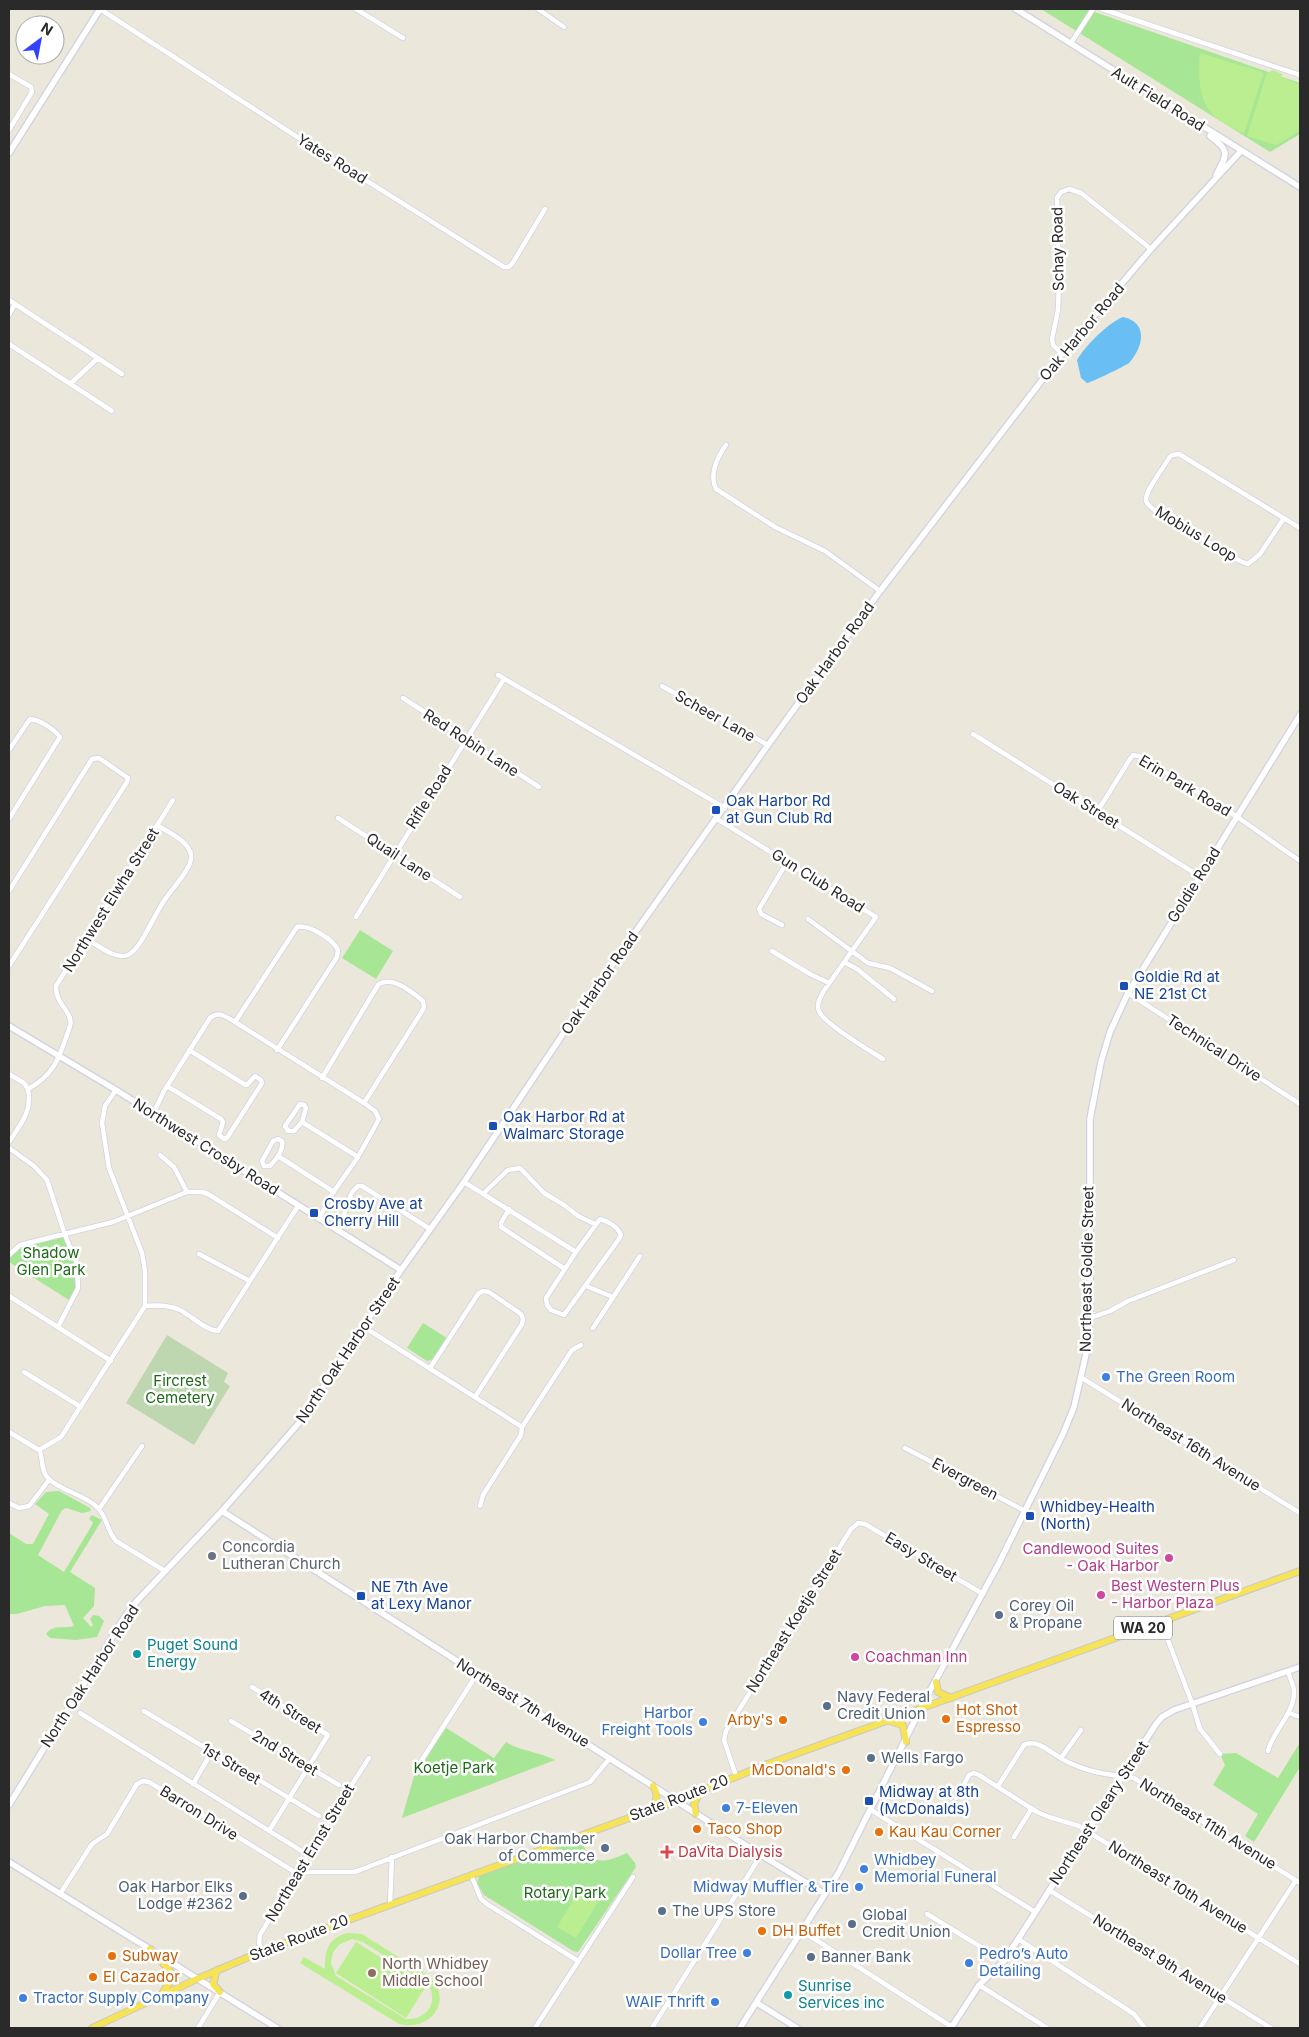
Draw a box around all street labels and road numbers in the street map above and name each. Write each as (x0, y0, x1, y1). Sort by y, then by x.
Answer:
street label: Ault Field Road (1108, 62, 1209, 135)
street label: Yates Road (294, 129, 371, 188)
street label: Schay Road (1047, 207, 1068, 291)
street label: Oak Harbor Road (1035, 279, 1128, 385)
street label: Mobius Loop (1152, 502, 1241, 565)
street label: Oak Harbor Road (791, 598, 878, 708)
street label: Scheer Lane (672, 686, 759, 745)
street label: Red Robin Lane (420, 705, 523, 781)
street label: Erin Park Road (1136, 751, 1235, 821)
street label: Rifle Road (402, 761, 456, 832)
street label: Oak Street (1050, 777, 1123, 832)
street label: Northwest Elwha Street (58, 824, 163, 975)
street label: Quail Lane (363, 828, 436, 885)
street label: Goldie Road (1163, 843, 1224, 926)
street label: Gun Club Road (768, 844, 868, 917)
street label: Oak Harbor Road (557, 927, 642, 1038)
street label: Technical Drive (1163, 1010, 1265, 1085)
street label: Northwest Crosby Road (130, 1094, 283, 1199)
street label: Northeast Goldie Street (1076, 1186, 1097, 1352)
street label: North Oak Harbor Street (292, 1273, 404, 1426)
street label: Northeast 16th Avenue (1118, 1394, 1264, 1495)
street label: Evergreen (929, 1453, 1002, 1504)
street label: Easy Street (882, 1528, 961, 1585)
street label: Northeast Koetje Street (742, 1545, 846, 1696)
street label: North Oak Harbor Road (36, 1601, 143, 1751)
road number: WA 20 (1114, 1616, 1172, 1640)
street label: Northeast 7th Avenue (453, 1654, 593, 1751)
street label: 4th Street (256, 1684, 325, 1737)
street label: 2nd Street (249, 1725, 322, 1780)
street label: Northeast Oleary Street (1045, 1737, 1152, 1888)
street label: 1st Street (198, 1739, 264, 1789)
street label: State Route 20 (627, 1770, 731, 1825)
street label: Northeast 11th Avenue (1136, 1774, 1280, 1873)
street label: Northeast Ernst Street (261, 1780, 358, 1925)
street label: Barron Drive (157, 1781, 242, 1844)
street label: Northeast 10th Avenue (1105, 1836, 1251, 1937)
street label: State Route 20 (247, 1910, 351, 1965)
street label: Northeast 9th Avenue (1090, 1910, 1231, 2008)

